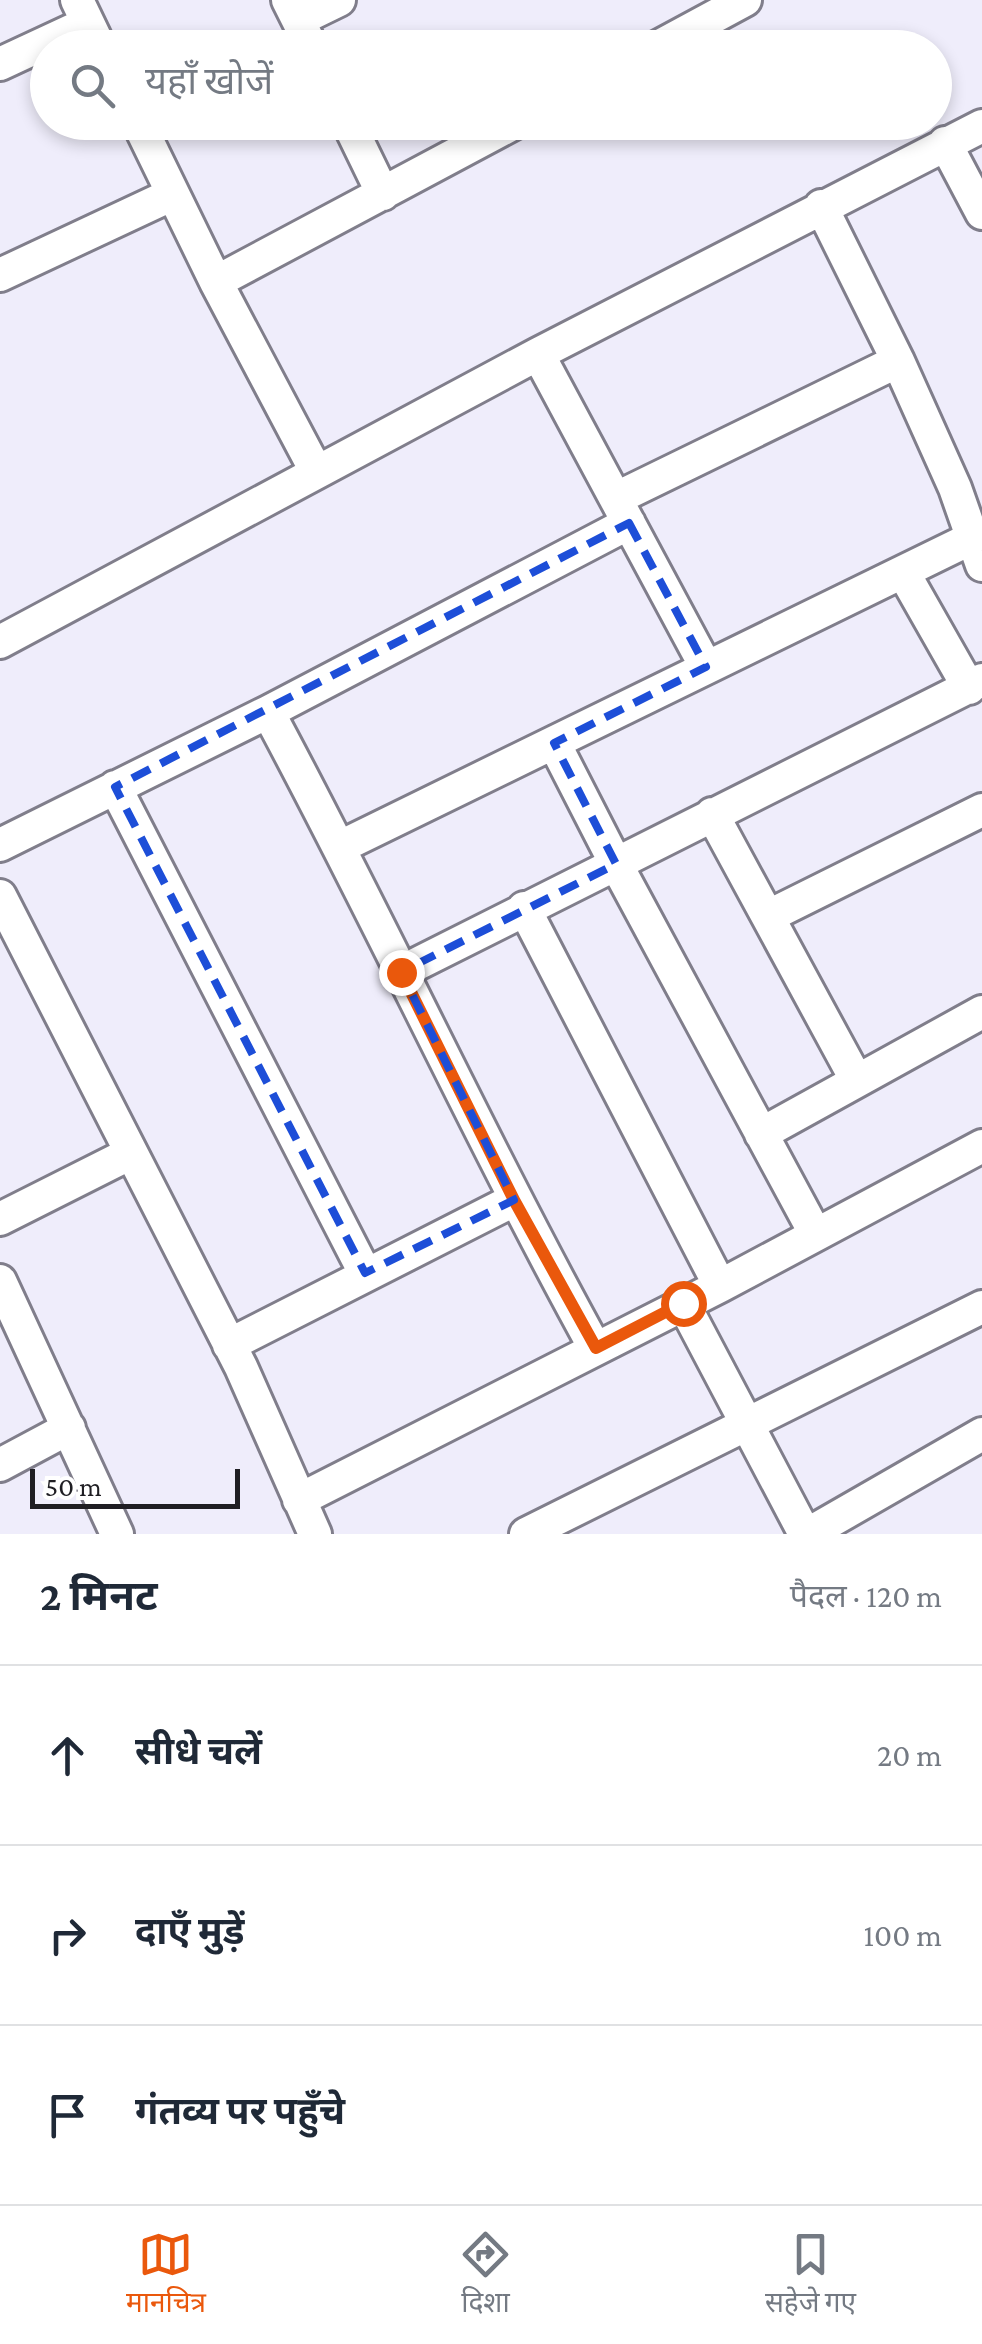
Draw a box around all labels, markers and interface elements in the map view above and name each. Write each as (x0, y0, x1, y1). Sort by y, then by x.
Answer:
search box (30, 30, 952, 140)
icon: search (65, 58, 120, 113)
text: यहाँ खोजें (145, 60, 273, 102)
route end (379, 950, 425, 996)
route start (661, 1281, 707, 1327)
scale bar (30, 1464, 240, 1508)
text: 50 m (45, 1471, 102, 1502)
text: 2 मिनट (40, 1572, 158, 1619)
text: पैदल · 120 m (790, 1578, 942, 1614)
icon: ahead (40, 1728, 95, 1783)
text: सीधे चलें (135, 1730, 262, 1772)
text: 20 m (877, 1737, 942, 1773)
icon: right (40, 1908, 95, 1963)
text: दाएँ मुड़ें (135, 1910, 244, 1952)
text: 100 m (863, 1917, 942, 1953)
icon: arrive (40, 2088, 95, 2143)
text: गंतव्य पर पहुँचे (135, 2090, 345, 2132)
tab: मानचित्र (126, 2227, 206, 2323)
tab: दिशा (458, 2227, 513, 2323)
tab: सहेजे गए (765, 2227, 856, 2323)

